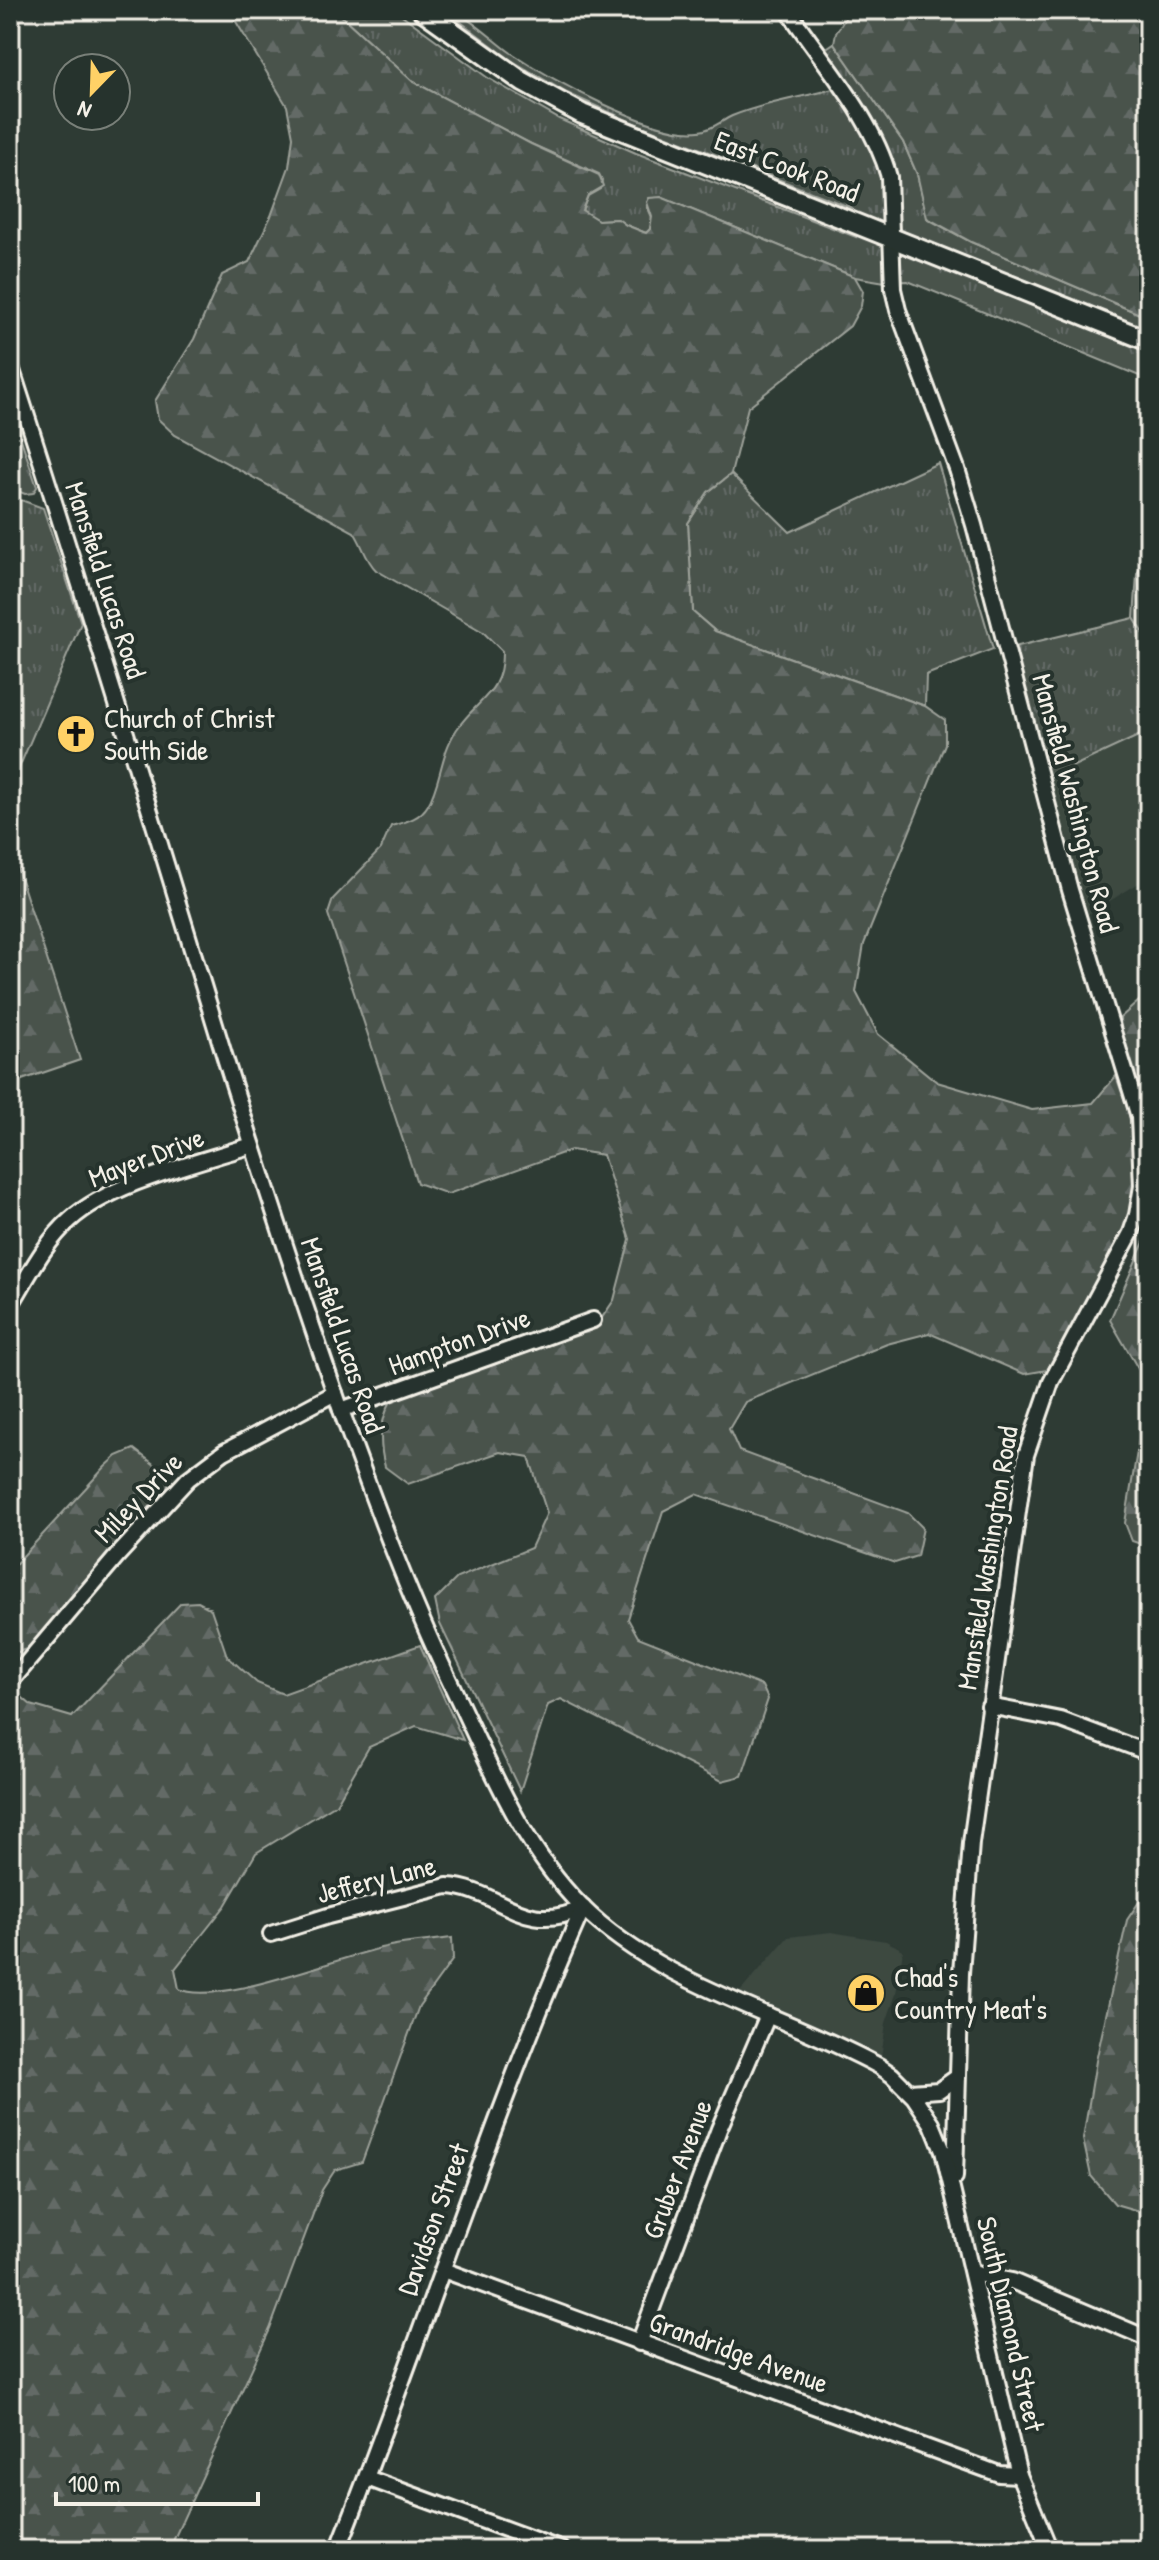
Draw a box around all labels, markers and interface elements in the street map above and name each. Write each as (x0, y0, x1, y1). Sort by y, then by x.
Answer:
north arrow (52, 52, 132, 132)
text: N (73, 94, 95, 127)
street label: East Cook Road (709, 121, 865, 211)
street label: Mansfield Lucas Road (56, 477, 156, 683)
street label: Mansfield Washington Road (1023, 669, 1129, 937)
place label: Church of Christ South Side (104, 699, 275, 769)
church icon: Church of Christ South Side (55, 713, 97, 755)
street label: Mayer Drive (83, 1118, 209, 1196)
street label: Mansfield Lucas Road (292, 1232, 394, 1438)
street label: Hampton Drive (383, 1298, 535, 1384)
street label: Mansfield Washington Road (947, 1423, 1027, 1692)
street label: Miley Drive (85, 1443, 191, 1551)
street label: Jeffery Lane (312, 1846, 440, 1912)
place label: Chad's Country Meat's (894, 1958, 1047, 2028)
shop icon: Chad's Country Meat's (845, 1972, 887, 2014)
street label: Gruber Avenue (633, 2094, 721, 2244)
street label: Davidson Street (388, 2137, 478, 2300)
street label: South Diamond Street (968, 2213, 1054, 2435)
street label: Grandridge Avenue (644, 2302, 834, 2402)
scale bar (56, 2456, 258, 2506)
text: 100 m (68, 2467, 120, 2499)

